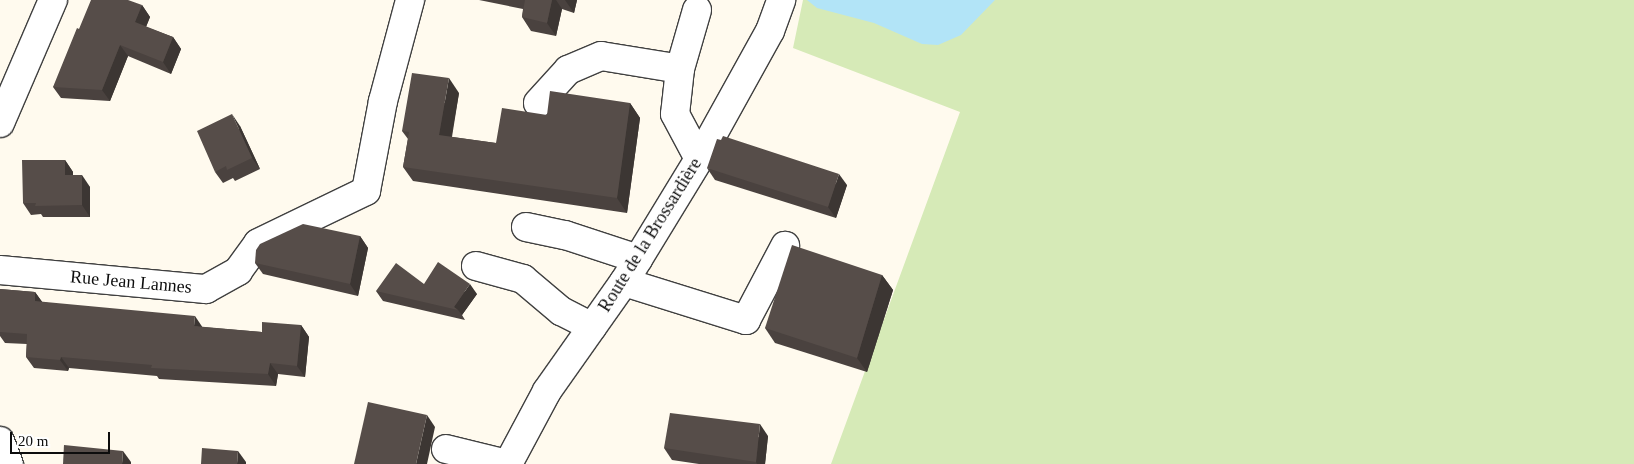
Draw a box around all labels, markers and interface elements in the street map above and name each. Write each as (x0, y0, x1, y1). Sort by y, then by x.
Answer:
street label: Route de la Brossardière (594, 154, 706, 316)
street label: Rue Jean Lannes (69, 266, 193, 298)
scale bar (12, 422, 112, 454)
text: 20 m (18, 433, 48, 449)

